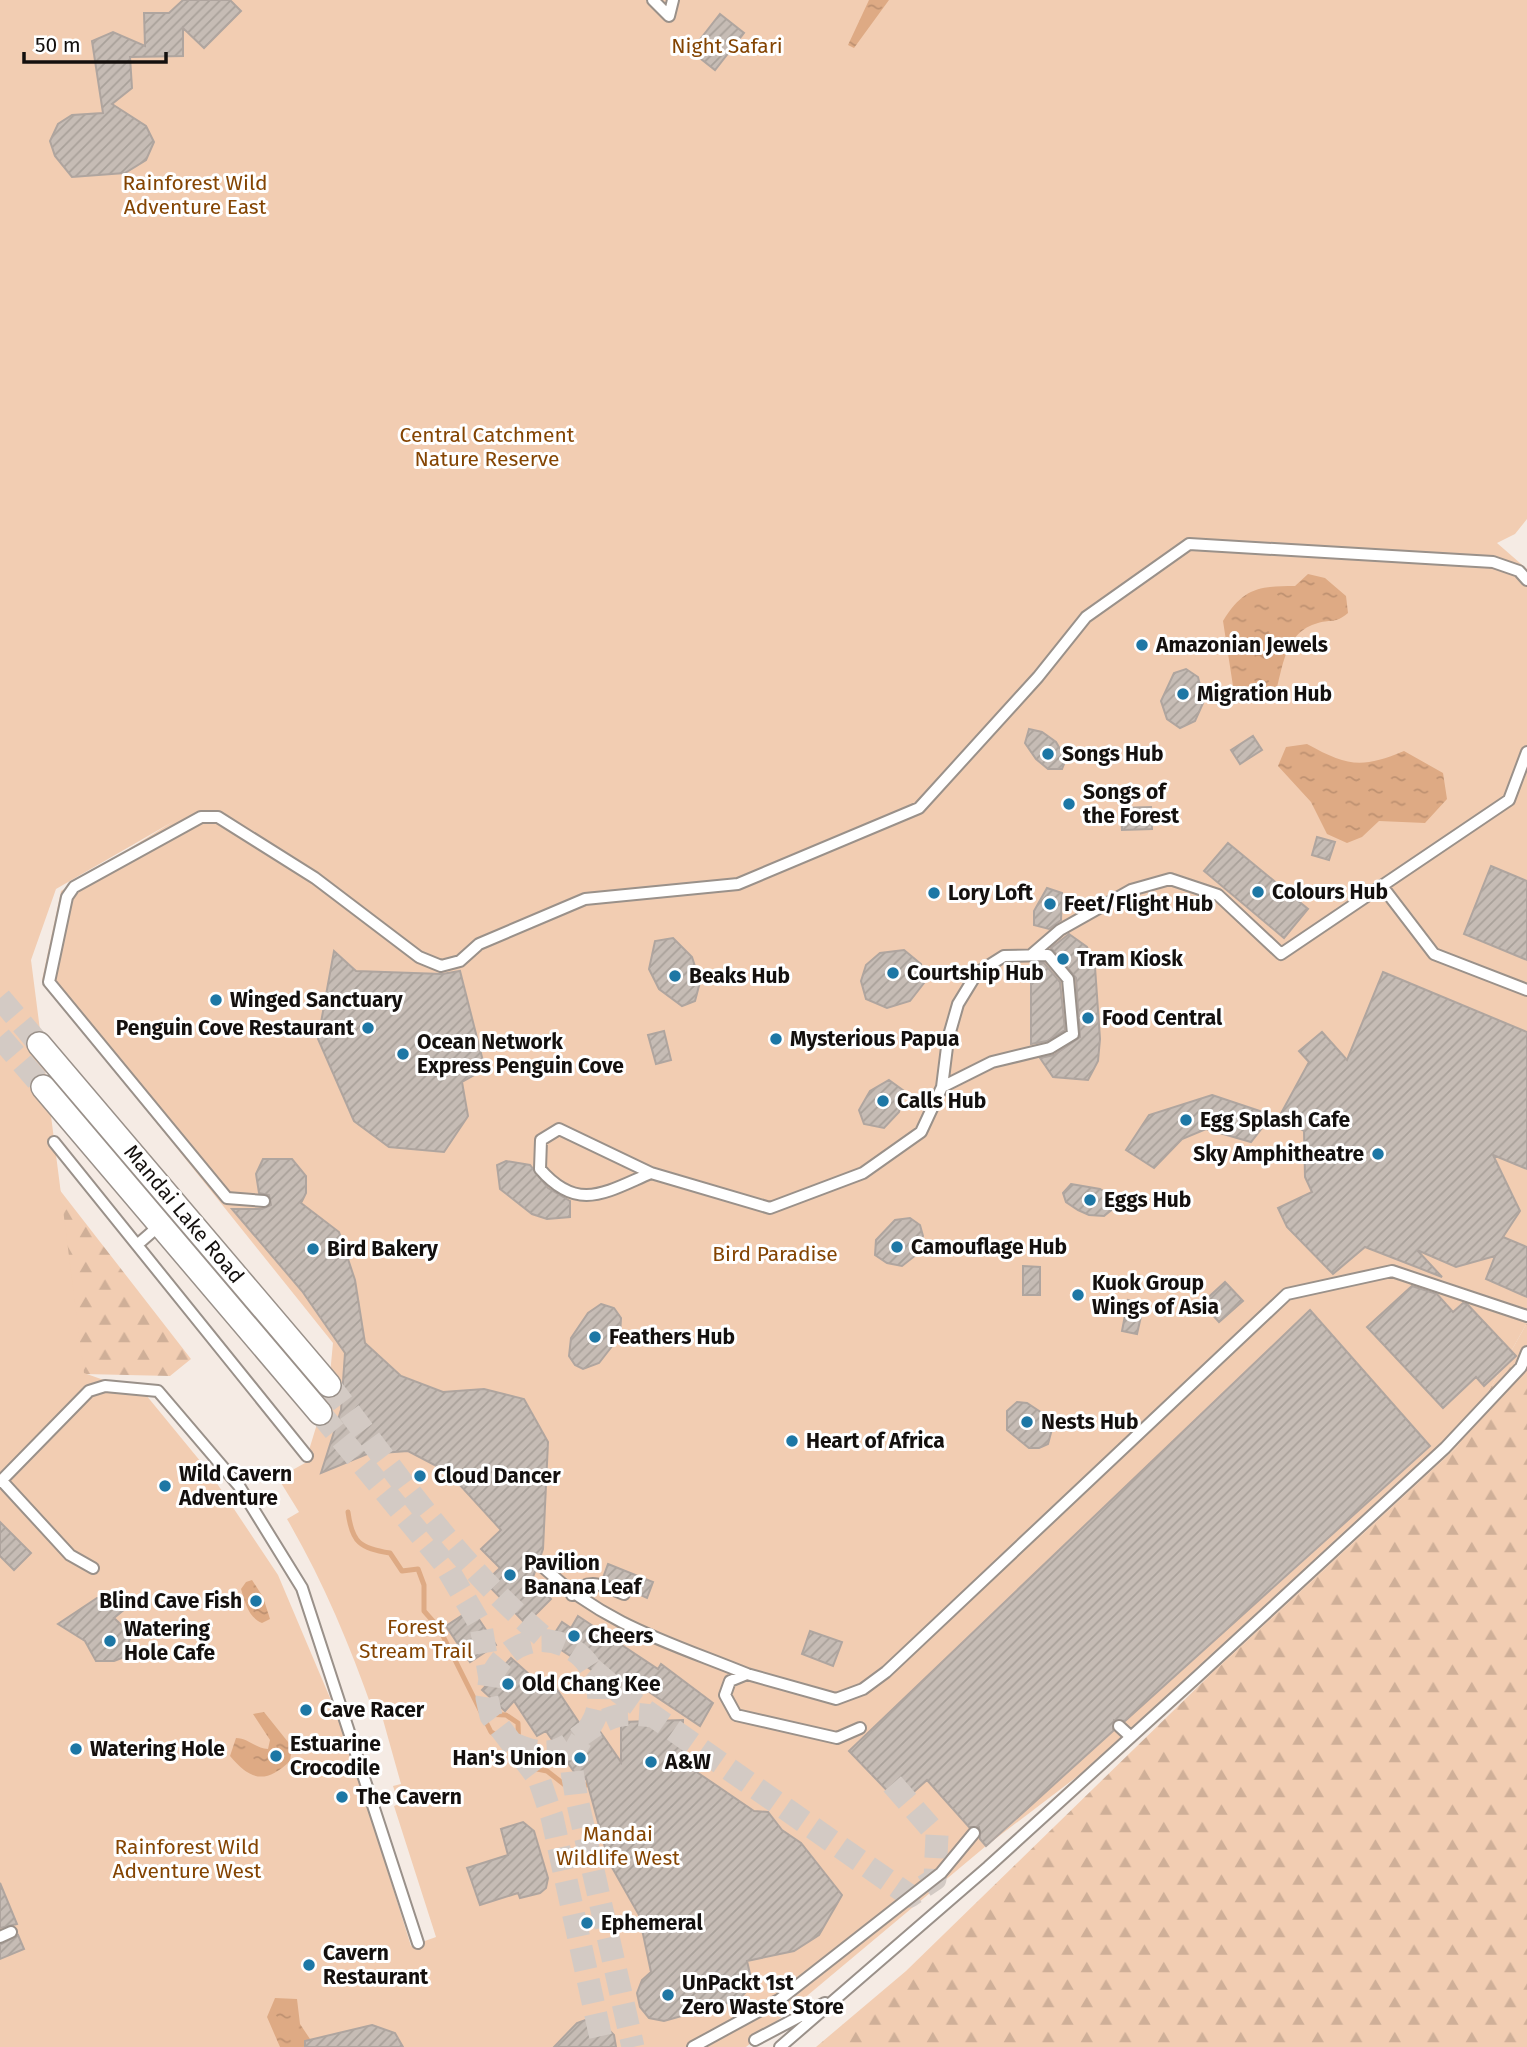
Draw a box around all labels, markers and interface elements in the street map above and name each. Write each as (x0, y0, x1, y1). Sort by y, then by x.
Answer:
scale bar (24, 21, 166, 65)
text: 50 m (35, 32, 81, 58)
park label: Night Safari (671, 33, 783, 59)
park label: Rainforest Wild Adventure East (123, 170, 267, 220)
park label: Central Catchment Nature Reserve (400, 422, 575, 472)
place label: Amazonian Jewels (1155, 632, 1328, 658)
marker: Amazonian Jewels (1134, 637, 1150, 653)
place label: Migration Hub (1197, 681, 1332, 707)
marker: Migration Hub (1175, 686, 1191, 702)
place label: Songs Hub (1062, 741, 1163, 767)
marker: Songs Hub (1040, 746, 1056, 762)
place label: Songs of the Forest (1083, 779, 1180, 829)
marker: Songs of the Forest (1061, 796, 1077, 812)
place label: Colours Hub (1272, 879, 1388, 905)
place label: Lory Loft (948, 880, 1034, 906)
marker: Colours Hub (1250, 884, 1266, 900)
marker: Lory Loft (926, 885, 942, 901)
place label: Feet/Flight Hub (1064, 891, 1213, 917)
marker: Feet/Flight Hub (1042, 896, 1058, 912)
place label: Tram Kiosk (1077, 946, 1183, 972)
marker: Tram Kiosk (1055, 951, 1071, 967)
place label: Courtship Hub (907, 960, 1044, 986)
place label: Beaks Hub (689, 963, 790, 989)
marker: Courtship Hub (885, 965, 901, 981)
marker: Beaks Hub (667, 968, 683, 984)
place label: Winged Sanctuary (230, 987, 403, 1013)
marker: Winged Sanctuary (208, 992, 224, 1008)
place label: Food Central (1102, 1005, 1223, 1031)
marker: Food Central (1080, 1010, 1096, 1026)
place label: Penguin Cove Restaurant (116, 1015, 355, 1041)
marker: Penguin Cove Restaurant (360, 1020, 376, 1036)
place label: Mysterious Papua (790, 1026, 959, 1052)
place label: Ocean Network Express Penguin Cove (417, 1029, 624, 1079)
marker: Mysterious Papua (768, 1031, 784, 1047)
marker: Ocean Network Express Penguin Cove (395, 1046, 411, 1062)
place label: Calls Hub (897, 1088, 986, 1114)
marker: Calls Hub (875, 1093, 891, 1109)
place label: Egg Splash Cafe (1200, 1107, 1351, 1133)
marker: Egg Splash Cafe (1178, 1112, 1194, 1128)
street label: Mandai Lake Road (118, 1139, 250, 1289)
place label: Sky Amphitheatre (1193, 1141, 1364, 1167)
marker: Sky Amphitheatre (1370, 1146, 1386, 1162)
place label: Eggs Hub (1104, 1187, 1191, 1213)
marker: Eggs Hub (1082, 1192, 1098, 1208)
place label: Camouflage Hub (911, 1234, 1067, 1260)
place label: Bird Bakery (327, 1236, 438, 1262)
marker: Camouflage Hub (889, 1239, 905, 1255)
marker: Bird Bakery (305, 1241, 321, 1257)
park label: Bird Paradise (712, 1241, 838, 1267)
place label: Kuok Group Wings of Asia (1092, 1270, 1219, 1320)
marker: Kuok Group Wings of Asia (1070, 1287, 1086, 1303)
place label: Feathers Hub (609, 1324, 735, 1350)
marker: Feathers Hub (587, 1329, 603, 1345)
place label: Nests Hub (1041, 1409, 1138, 1435)
marker: Nests Hub (1019, 1414, 1035, 1430)
place label: Heart of Africa (806, 1428, 945, 1454)
marker: Heart of Africa (784, 1433, 800, 1449)
place label: Wild Cavern Adventure (178, 1461, 292, 1511)
place label: Cloud Dancer (434, 1463, 561, 1489)
marker: Cloud Dancer (412, 1468, 428, 1484)
marker: Wild Cavern Adventure (157, 1478, 173, 1494)
place label: Pavilion Banana Leaf (524, 1550, 644, 1600)
marker: Pavilion Banana Leaf (502, 1567, 518, 1583)
place label: Blind Cave Fish (99, 1588, 242, 1614)
marker: Blind Cave Fish (248, 1593, 264, 1609)
park label: Forest Stream Trail (359, 1614, 473, 1664)
place label: Watering Hole Cafe (124, 1616, 216, 1666)
place label: Cheers (588, 1623, 653, 1649)
marker: Cheers (566, 1628, 582, 1644)
marker: Watering Hole Cafe (102, 1633, 118, 1649)
place label: Old Chang Kee (522, 1671, 661, 1697)
marker: Old Chang Kee (500, 1676, 516, 1692)
place label: Cave Racer (320, 1697, 425, 1723)
marker: Cave Racer (298, 1702, 314, 1718)
place label: Estuarine Crocodile (290, 1731, 381, 1781)
place label: Watering Hole (90, 1736, 225, 1762)
marker: Watering Hole (68, 1741, 84, 1757)
place label: Han's Union (453, 1745, 566, 1771)
marker: Estuarine Crocodile (268, 1748, 284, 1764)
place label: A&W (664, 1749, 711, 1775)
marker: Han's Union (572, 1750, 588, 1766)
marker: A&W (643, 1754, 659, 1770)
place label: The Cavern (356, 1784, 462, 1810)
marker: The Cavern (334, 1789, 350, 1805)
park label: Mandai Wildlife West (556, 1821, 680, 1871)
park label: Rainforest Wild Adventure West (113, 1834, 262, 1884)
place label: Ephemeral (601, 1910, 703, 1936)
marker: Ephemeral (579, 1915, 595, 1931)
place label: Cavern Restaurant (323, 1940, 429, 1990)
marker: Cavern Restaurant (301, 1957, 317, 1973)
place label: UnPackt 1st Zero Waste Store (682, 1970, 844, 2020)
marker: UnPackt 1st Zero Waste Store (660, 1987, 676, 2003)

